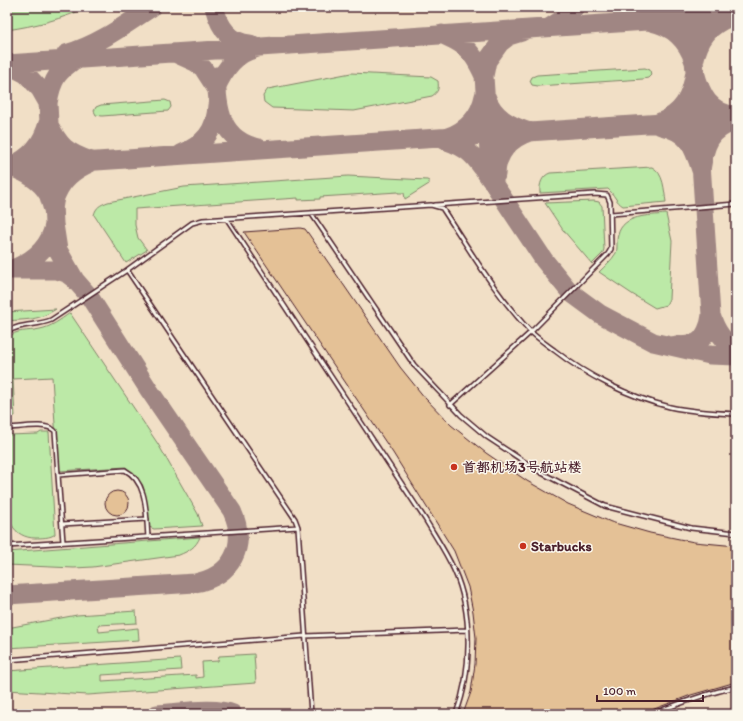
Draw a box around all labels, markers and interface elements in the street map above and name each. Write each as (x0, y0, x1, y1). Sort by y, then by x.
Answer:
place label: 首都机场3号航站楼 (462, 459, 582, 476)
marker: 首都机场3号航站楼 (449, 462, 459, 472)
place label: Starbucks (531, 538, 592, 555)
marker: Starbucks (518, 541, 528, 551)
scale bar (597, 677, 703, 703)
text: 100 m (603, 684, 636, 698)

